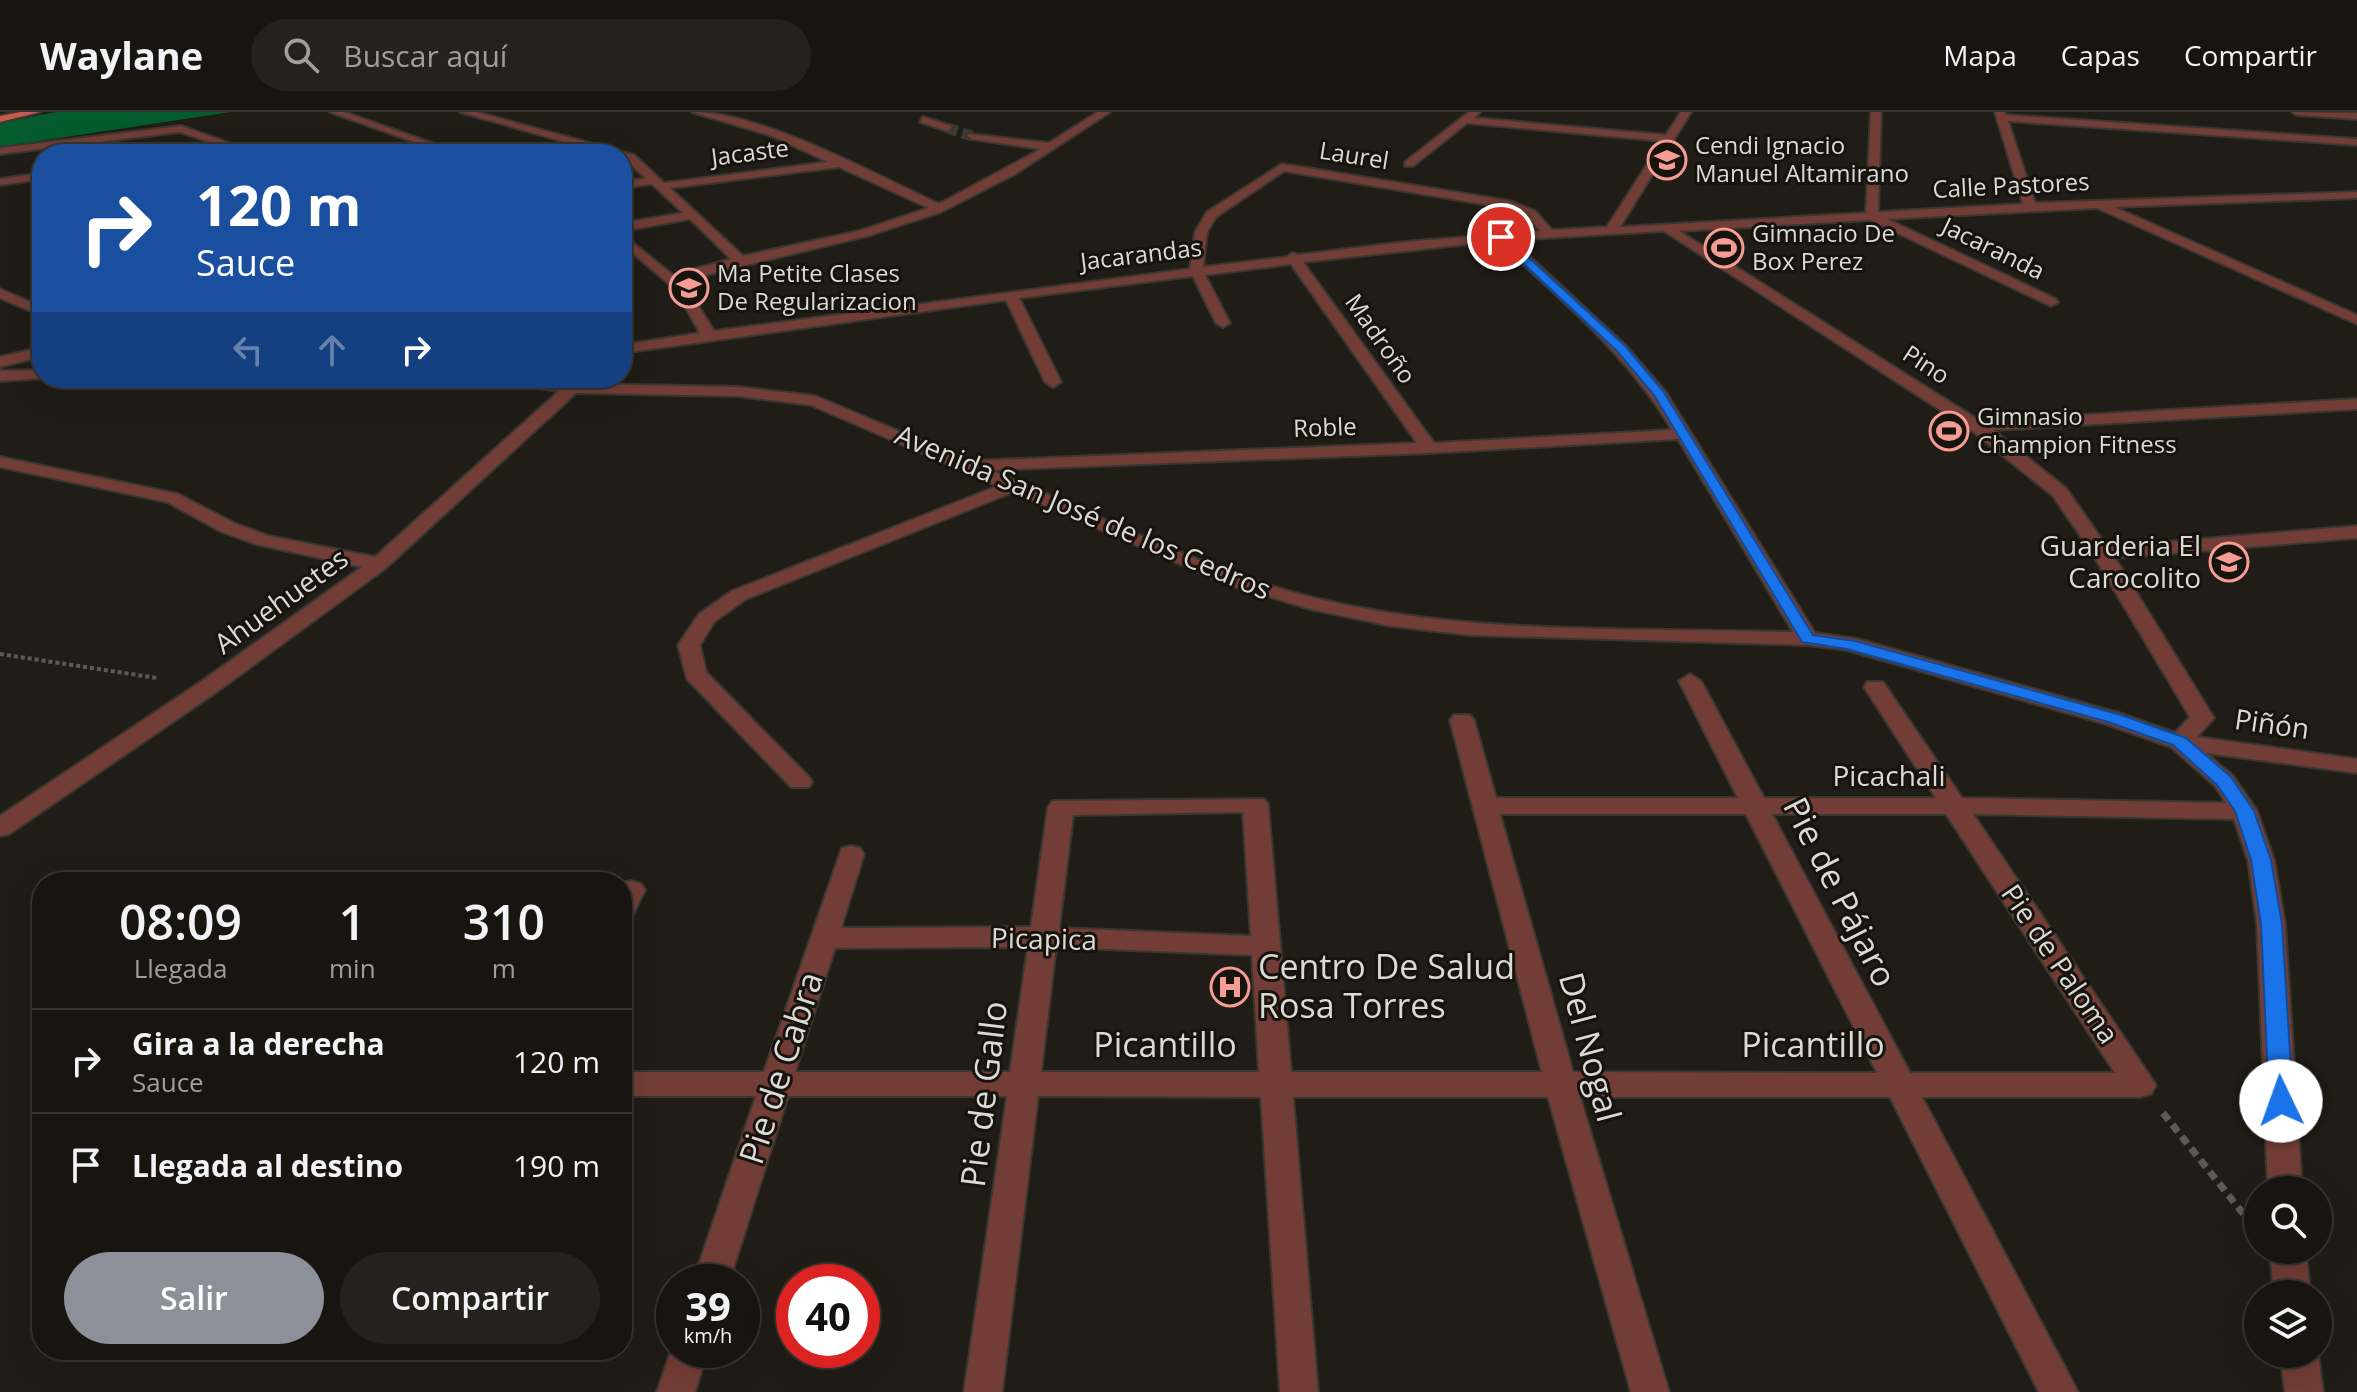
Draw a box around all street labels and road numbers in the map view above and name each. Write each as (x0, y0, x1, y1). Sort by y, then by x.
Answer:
street label: Jacaste (707, 130, 791, 173)
street label: Laurel (1317, 133, 1391, 176)
street label: Calle Pastores (1932, 164, 2090, 205)
street label: Jacaranda (1935, 208, 2051, 287)
street label: Jacarandas (1076, 230, 1203, 278)
street label: Madroño (1338, 286, 1424, 390)
street label: Pino (1897, 336, 1957, 391)
street label: Roble (1293, 409, 1357, 444)
street label: Avenida San José de los Cedros (890, 415, 1277, 608)
street label: Ahuehuetes (206, 539, 355, 662)
street label: Piñón (2232, 699, 2312, 747)
street label: Picachali (1832, 756, 1946, 794)
street label: Pie de Pájaro (1773, 789, 1908, 994)
street label: Pie de Paloma (1993, 876, 2128, 1051)
street label: Picapica (991, 918, 1097, 958)
street label: Pie de Cabra (727, 966, 833, 1170)
street label: Del Nogal (1549, 967, 1633, 1127)
street label: Pie de Gallo (949, 998, 1017, 1189)
street label: Picantillo (1093, 1021, 1237, 1067)
street label: Picantillo (1741, 1021, 1885, 1067)

